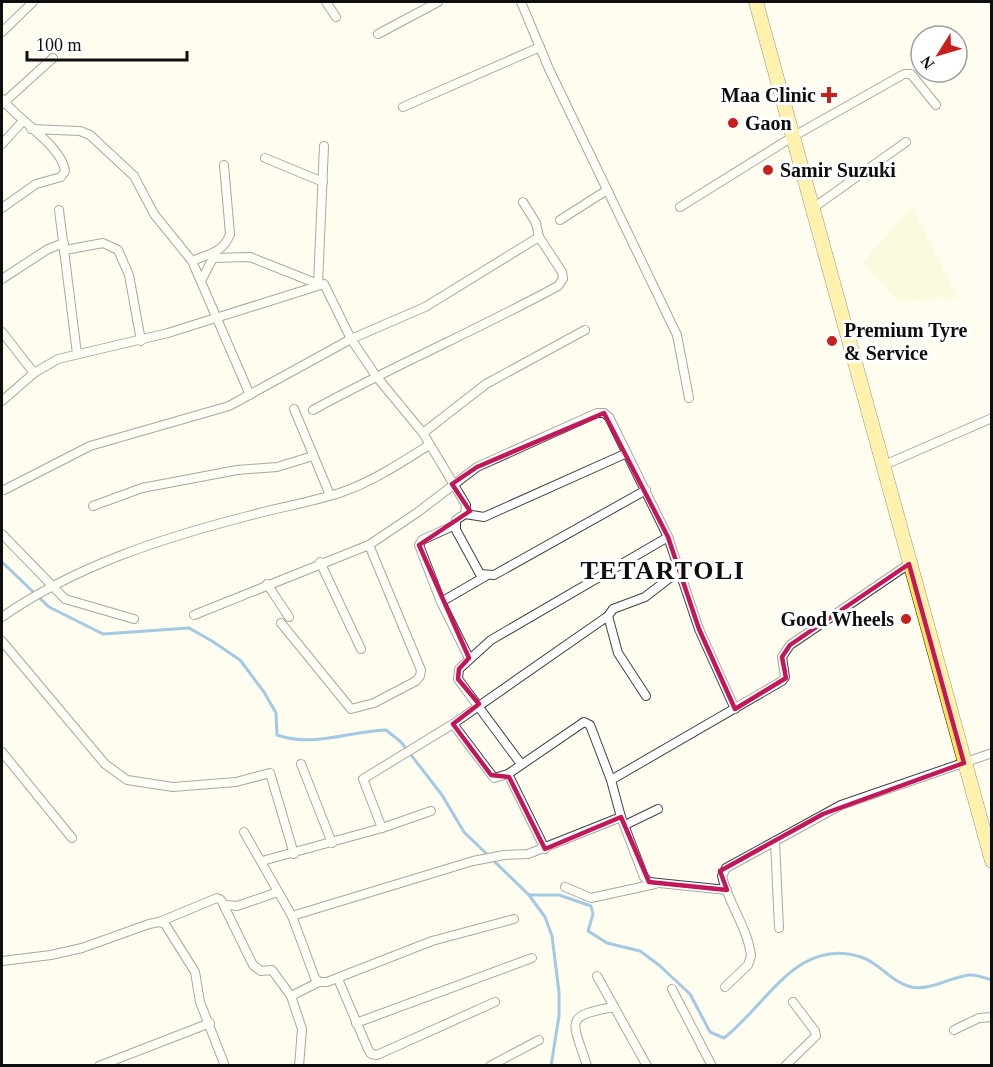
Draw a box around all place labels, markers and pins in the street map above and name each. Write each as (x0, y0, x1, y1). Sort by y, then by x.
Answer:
place label: Maa Clinic (721, 84, 816, 106)
marker: Maa Clinic (820, 86, 838, 104)
place label: Gaon (745, 112, 792, 134)
marker: Gaon (726, 116, 740, 130)
place label: Samir Suzuki (780, 159, 896, 181)
marker: Samir Suzuki (761, 163, 775, 177)
place label: Premium Tyre & Service (844, 319, 968, 364)
marker: Premium Tyre & Service (825, 334, 839, 348)
place label: Good Wheels (780, 608, 894, 630)
marker: Good Wheels (899, 612, 913, 626)

